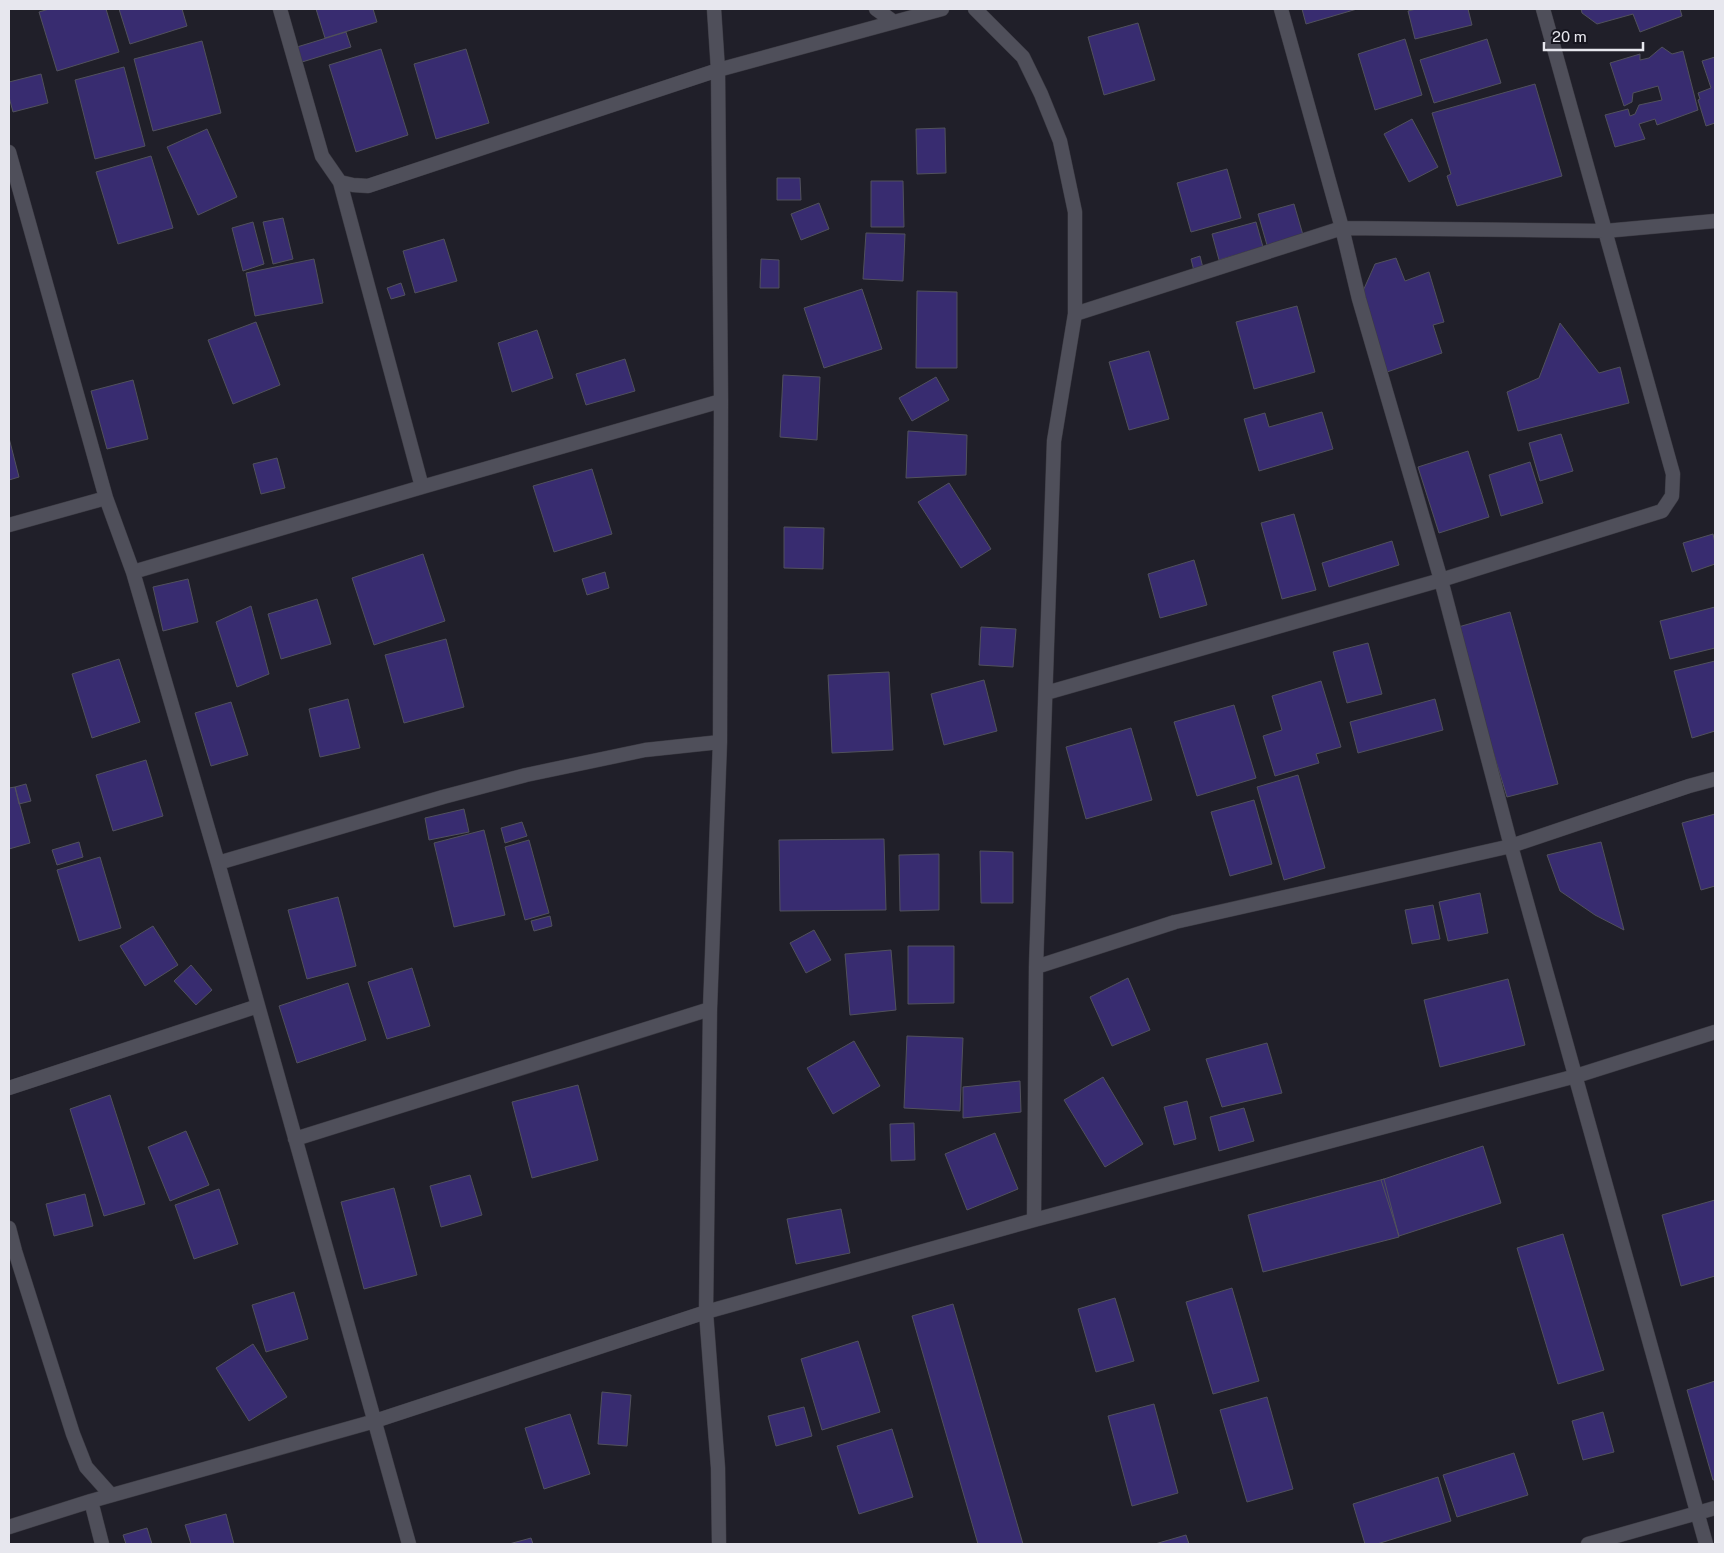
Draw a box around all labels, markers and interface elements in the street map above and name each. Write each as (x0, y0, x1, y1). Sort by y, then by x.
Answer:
scale bar (1544, 20, 1643, 52)
text: 20 m (1552, 28, 1587, 45)

